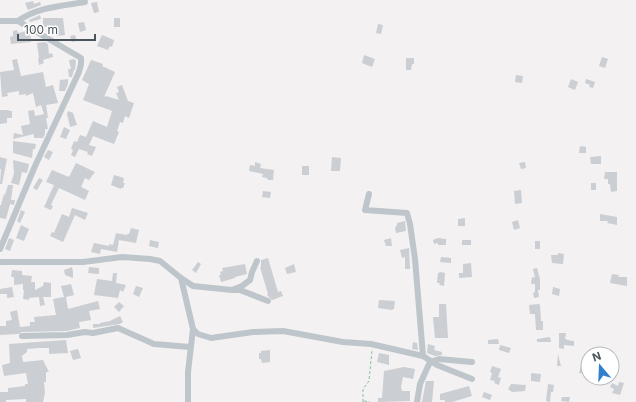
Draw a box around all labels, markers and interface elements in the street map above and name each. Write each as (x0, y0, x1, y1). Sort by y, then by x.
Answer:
scale bar (18, 16, 95, 42)
text: 100 m (24, 22, 58, 37)
north arrow (580, 346, 620, 386)
text: N (590, 349, 603, 365)

